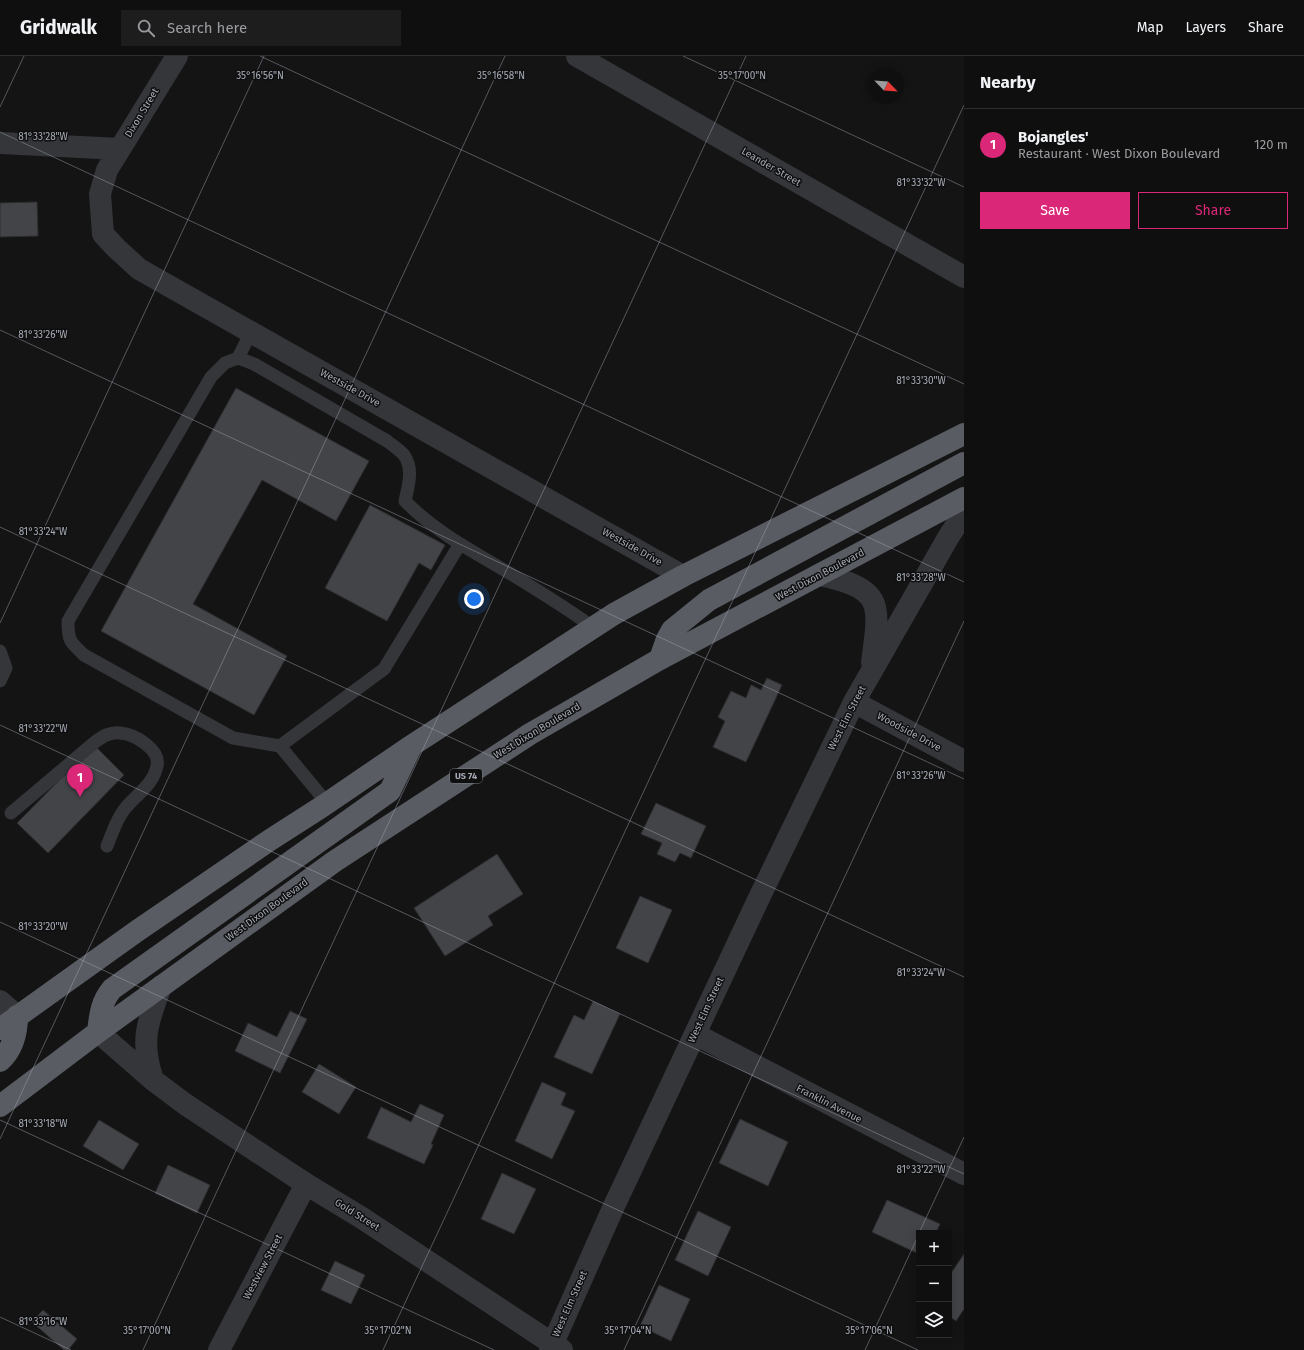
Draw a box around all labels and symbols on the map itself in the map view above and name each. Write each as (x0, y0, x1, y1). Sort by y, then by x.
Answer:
north arrow (868, 68, 904, 104)
text: 35°16'56"N (236, 70, 284, 82)
text: 35°16'58"N (477, 70, 525, 82)
text: 35°17'00"N (718, 70, 766, 82)
street label: Dixon Street (123, 86, 162, 140)
text: 81°33'28"W (18, 131, 68, 143)
street label: Leander Street (739, 145, 803, 189)
text: 81°33'32"W (896, 177, 946, 189)
text: 81°33'26"W (18, 329, 68, 341)
street label: Westside Drive (318, 367, 382, 409)
text: 81°33'30"W (896, 375, 947, 387)
text: 81°33'24"W (19, 526, 68, 538)
street label: Westside Drive (600, 526, 664, 568)
street label: West Dixon Boulevard (774, 547, 866, 603)
text: 81°33'28"W (896, 572, 946, 584)
your location (464, 589, 484, 609)
street label: West Elm Street (826, 683, 869, 752)
street label: West Dixon Boulevard (492, 700, 582, 762)
street label: Woodside Drive (875, 710, 943, 754)
text: 81°33'22"W (18, 723, 68, 735)
pin: 1 (67, 764, 93, 797)
road number: US 74 (450, 769, 482, 783)
text: 81°33'26"W (896, 770, 946, 782)
street label: West Dixon Boulevard (224, 876, 310, 944)
text: 81°33'20"W (18, 921, 69, 933)
text: 81°33'24"W (897, 967, 946, 979)
street label: West Elm Street (686, 975, 727, 1045)
street label: Franklin Avenue (794, 1082, 864, 1126)
text: 81°33'18"W (19, 1118, 68, 1130)
text: 81°33'22"W (896, 1164, 946, 1176)
street label: Gold Street (332, 1196, 382, 1234)
street label: Westview Street (241, 1232, 285, 1302)
street label: West Elm Street (550, 1269, 590, 1339)
text: 81°33'16"W (19, 1316, 68, 1328)
text: 35°17'00"N (123, 1325, 171, 1337)
text: 35°17'02"N (364, 1325, 412, 1337)
text: 35°17'04"N (604, 1325, 652, 1337)
text: 35°17'06"N (845, 1325, 893, 1337)

